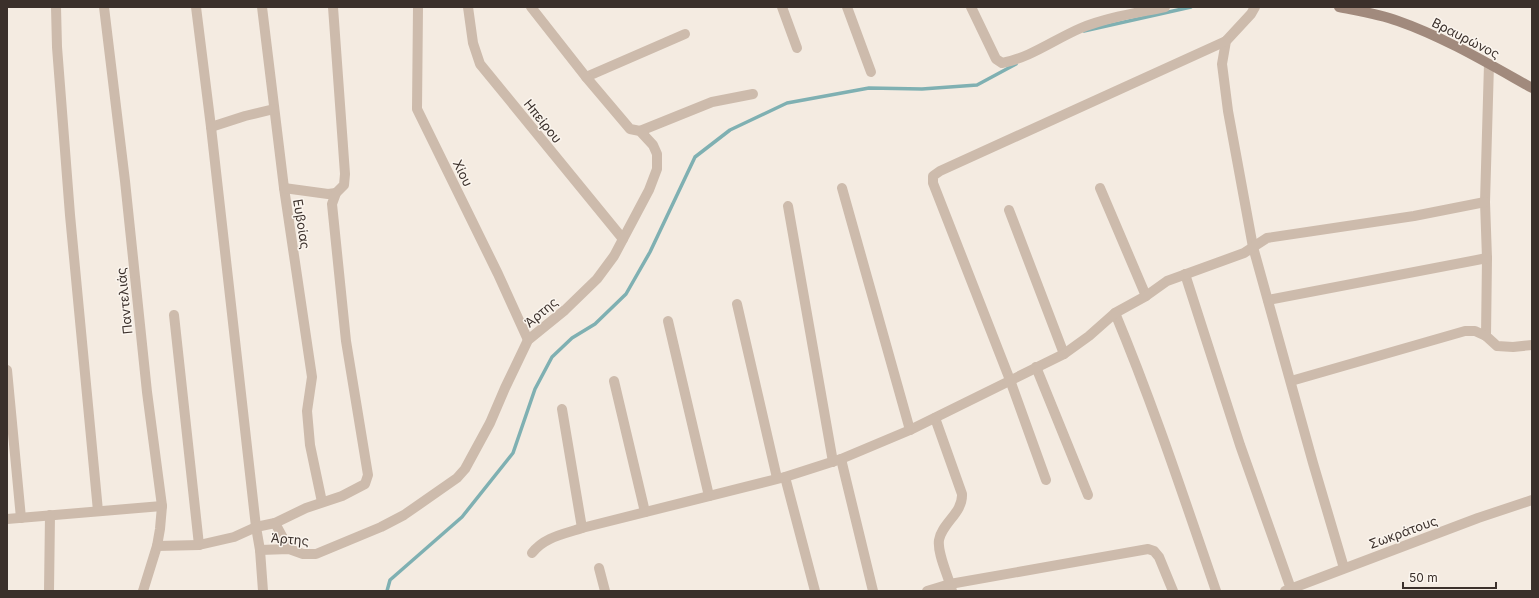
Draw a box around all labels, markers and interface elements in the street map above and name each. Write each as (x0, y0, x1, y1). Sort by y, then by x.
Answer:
street label: Βραυρώνος (1429, 14, 1503, 62)
street label: Ηπείρου (521, 96, 565, 146)
street label: Χίου (450, 157, 476, 189)
street label: Ευβοίας (290, 198, 314, 250)
street label: Παντελιάς (113, 267, 135, 335)
street label: Άρτης (521, 294, 561, 330)
street label: Σωκράτους (1367, 512, 1439, 552)
street label: Άρτης (270, 529, 310, 549)
scale bar (1403, 564, 1496, 590)
text: 50 m (1409, 570, 1438, 585)

